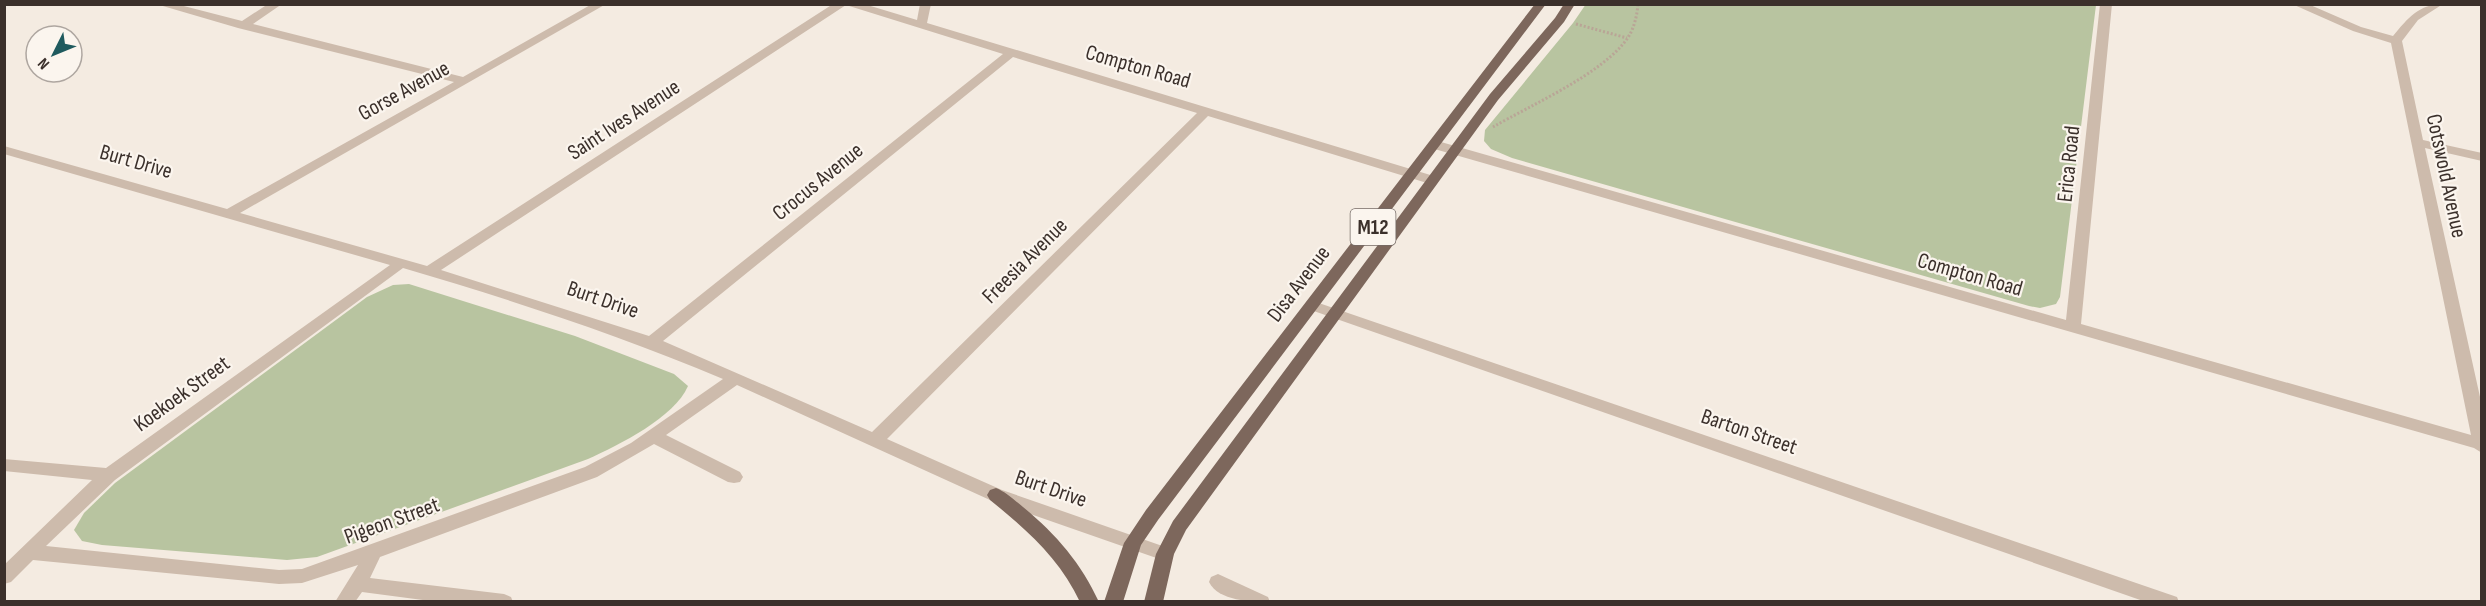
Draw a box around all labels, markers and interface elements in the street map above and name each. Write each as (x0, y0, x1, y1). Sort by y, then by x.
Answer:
north arrow (24, 24, 84, 84)
street label: Compton Road (1082, 39, 1194, 95)
text: N (34, 54, 54, 73)
street label: Gorse Avenue (354, 55, 454, 127)
street label: Saint Ives Avenue (563, 74, 685, 166)
street label: Cotswold Avenue (2420, 112, 2472, 240)
street label: Erica Road (2052, 124, 2086, 204)
street label: Crocus Avenue (767, 137, 869, 227)
street label: Burt Drive (97, 139, 175, 185)
road number: M12 (1350, 209, 1396, 245)
street label: Freesia Avenue (977, 213, 1073, 309)
street label: Disa Avenue (1262, 241, 1336, 327)
street label: Compton Road (1914, 247, 2026, 303)
street label: Burt Drive (564, 275, 642, 325)
street label: Koekoek Street (129, 350, 235, 438)
street label: Barton Street (1697, 403, 1801, 461)
street label: Burt Drive (1012, 464, 1090, 514)
street label: Pigeon Street (341, 491, 444, 551)

